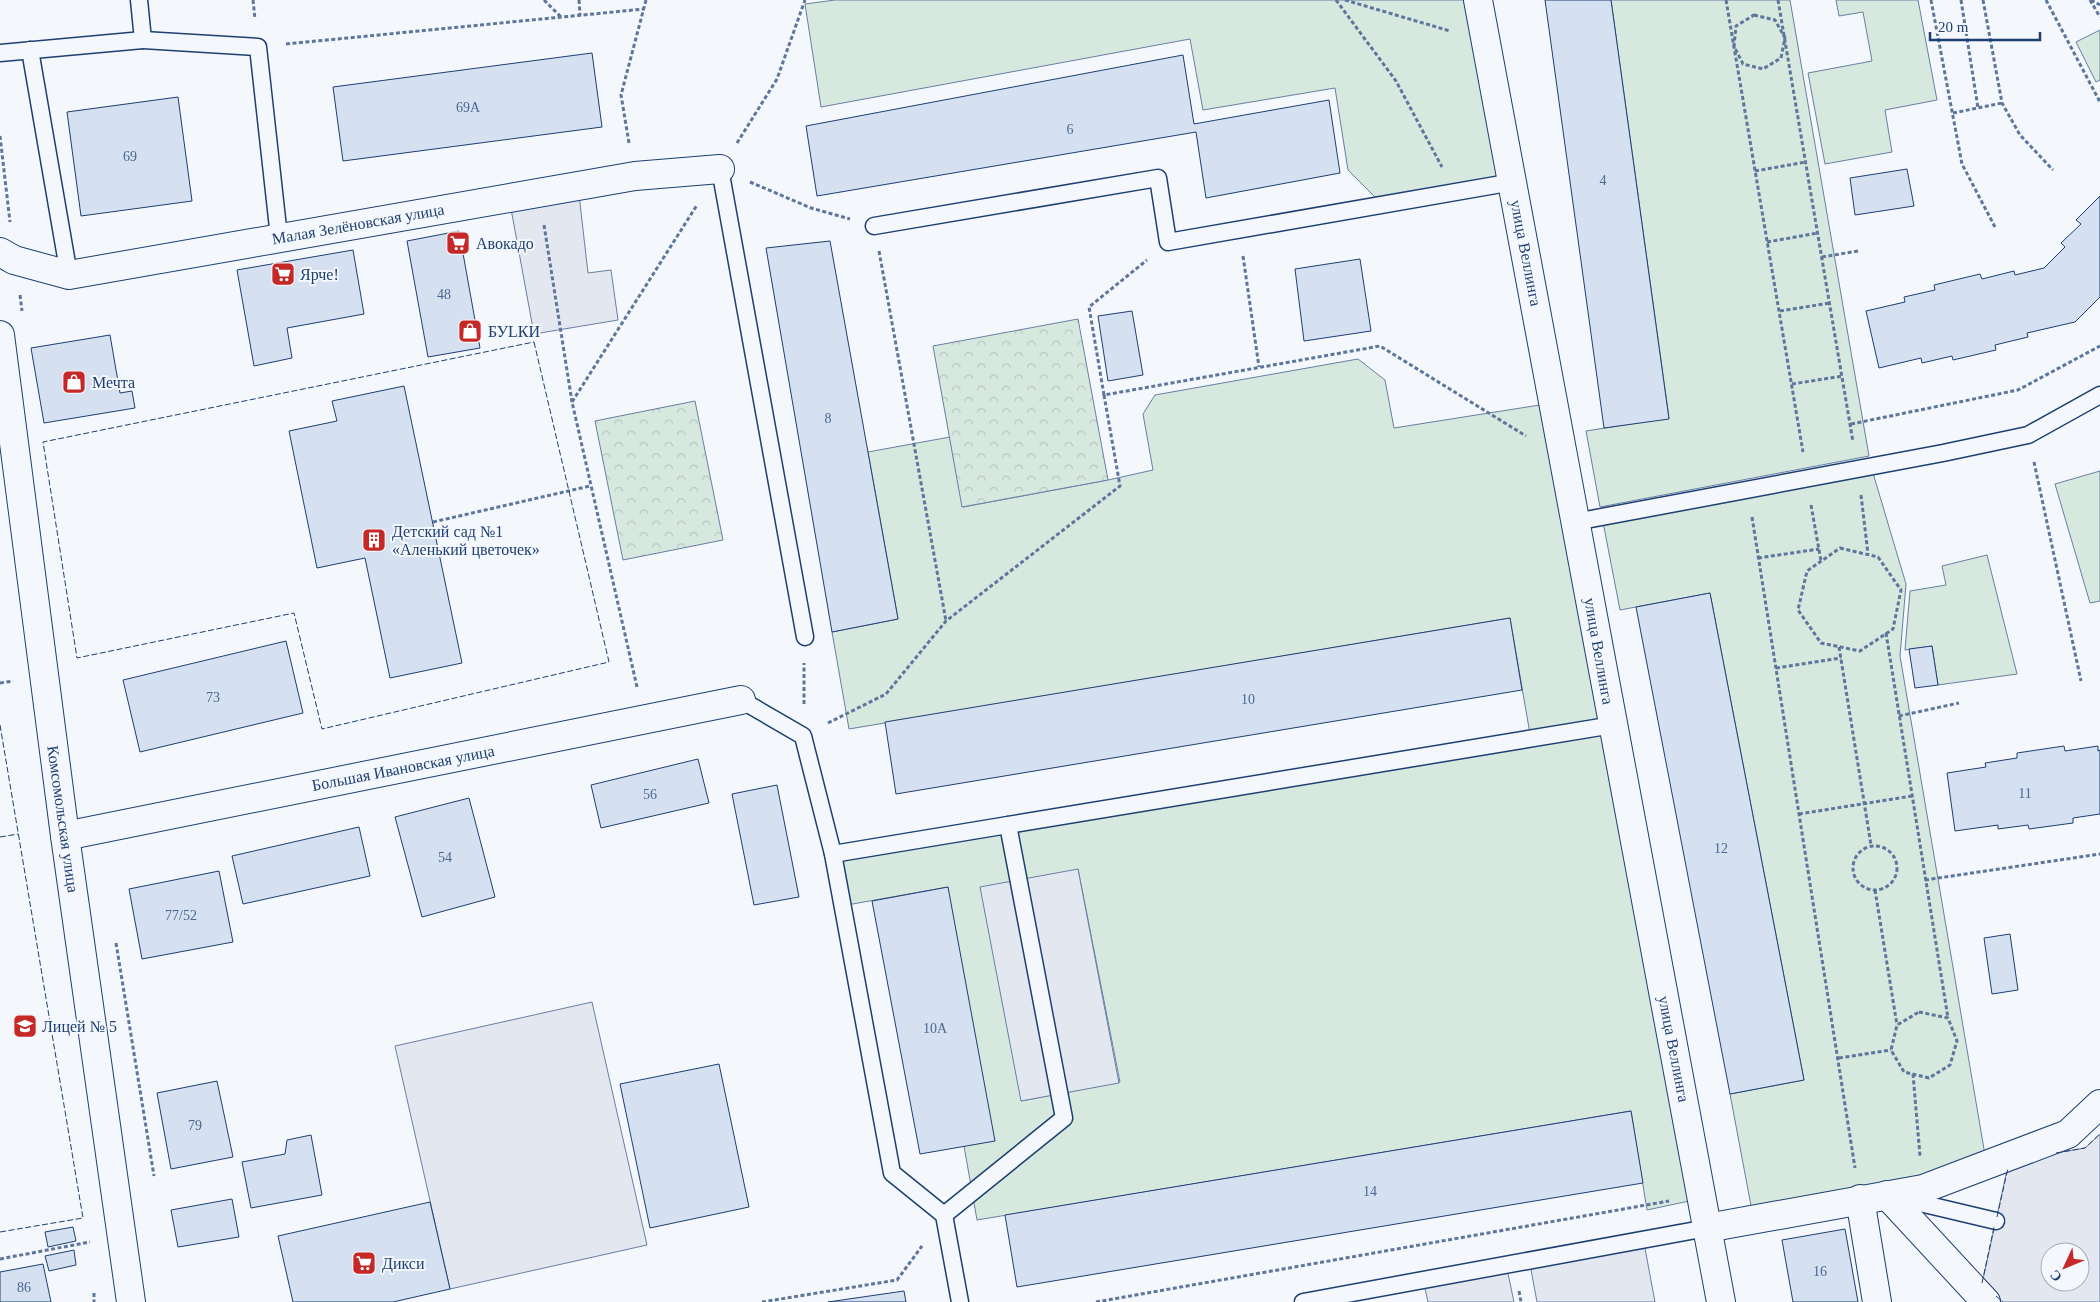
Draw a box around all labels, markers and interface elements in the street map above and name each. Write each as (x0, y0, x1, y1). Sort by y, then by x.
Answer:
scale bar (1930, 10, 2040, 42)
text: 20 m (1938, 19, 1969, 35)
house number: 69А (456, 100, 481, 115)
house number: 6 (1067, 122, 1074, 137)
house number: 69 (123, 149, 137, 164)
house number: 4 (1600, 173, 1607, 188)
street label: улица Веллинга (1506, 198, 1545, 308)
street label: Малая Зелёновская улица (270, 200, 446, 249)
supermarket icon: Авокадо (445, 230, 471, 256)
place label: Авокадо (476, 235, 534, 253)
supermarket icon: Ярче! (270, 261, 296, 287)
place label: Ярче! (300, 266, 339, 284)
house number: 48 (437, 287, 451, 302)
shop icon: БУLКИ (457, 318, 483, 344)
place label: БУLКИ (488, 323, 540, 340)
shop icon: Мечта (61, 369, 87, 395)
place label: Мечта (92, 374, 135, 391)
house number: 8 (825, 411, 832, 426)
place label: Детский сад №1 «Аленький цветочек» (392, 523, 540, 559)
building icon: Детский сад №1 «Аленький цветочек» (361, 527, 387, 553)
street label: улица Веллинга (1580, 596, 1617, 706)
house number: 73 (206, 690, 220, 705)
house number: 10 (1241, 692, 1255, 707)
street label: Большая Ивановская улица (310, 742, 496, 795)
street label: Комсомольская улица (43, 744, 82, 894)
house number: 11 (2018, 786, 2032, 801)
house number: 56 (643, 787, 657, 802)
house number: 12 (1714, 841, 1728, 856)
house number: 54 (438, 850, 452, 865)
house number: 77/52 (165, 908, 197, 923)
street label: улица Веллинга (1654, 994, 1693, 1104)
school or university icon: Лицей № 5 (12, 1013, 38, 1039)
place label: Лицей № 5 (42, 1018, 117, 1036)
house number: 10А (923, 1021, 948, 1036)
house number: 79 (188, 1118, 202, 1133)
house number: 14 (1363, 1184, 1377, 1199)
north arrow (2040, 1242, 2090, 1292)
supermarket icon: Дикси (351, 1250, 377, 1276)
place label: Дикси (382, 1255, 425, 1273)
house number: 16 (1813, 1264, 1827, 1279)
text: С (2047, 1267, 2065, 1285)
house number: 86 (17, 1280, 31, 1295)

